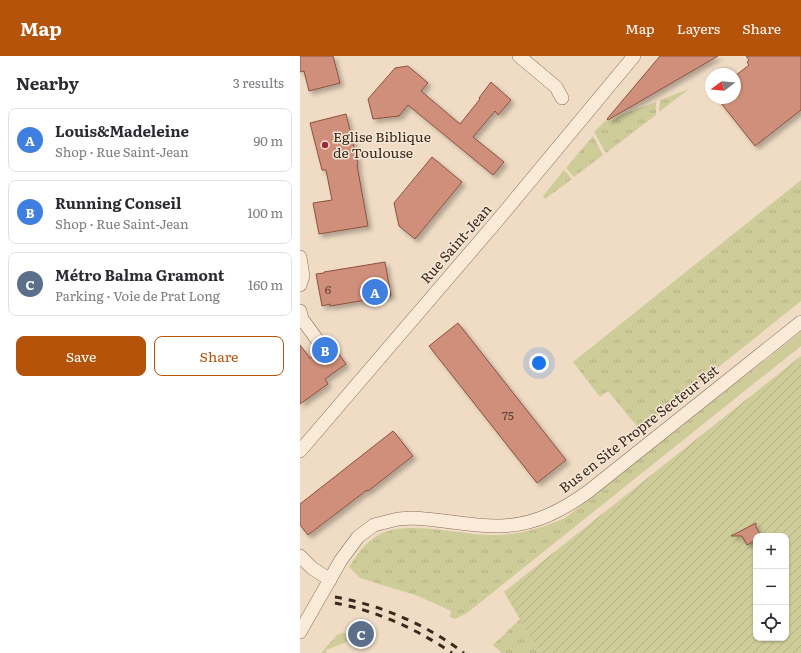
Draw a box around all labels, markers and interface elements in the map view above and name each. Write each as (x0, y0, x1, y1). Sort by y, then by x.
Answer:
text: Map (20, 14, 62, 42)
text: Map (625, 18, 655, 38)
text: Layers (677, 18, 720, 38)
text: Share (742, 18, 781, 38)
north arrow (705, 68, 741, 104)
text: Nearby (16, 70, 79, 95)
text: 3 results (233, 73, 284, 92)
text: Louis&Madeleine (55, 119, 189, 142)
place label: Eglise Biblique de Toulouse (333, 126, 431, 162)
text: A (25, 131, 35, 150)
text: 90 m (253, 131, 283, 150)
marker: Eglise Biblique de Toulouse (320, 140, 330, 150)
text: Shop · Rue Saint-Jean (55, 142, 189, 161)
text: Running Conseil (55, 191, 181, 214)
street label: Rue Saint-Jean (415, 199, 495, 287)
text: B (26, 203, 34, 222)
text: 100 m (247, 203, 283, 222)
text: Shop · Rue Saint-Jean (55, 214, 189, 233)
text: Métro Balma Gramont (55, 263, 224, 286)
text: C (25, 275, 35, 294)
text: 160 m (248, 275, 283, 294)
pin: A (362, 277, 388, 307)
house number: 6 (325, 280, 332, 298)
text: Parking · Voie de Prat Long (55, 286, 220, 305)
pin: B (312, 335, 338, 365)
button: Save (16, 336, 146, 376)
button: Share (154, 336, 284, 376)
your location (529, 353, 549, 373)
street label: Bus en Site Propre Secteur Est (555, 359, 723, 497)
house number: 75 (502, 406, 514, 424)
map controls (753, 533, 789, 641)
button: + (753, 533, 789, 569)
button: − (753, 569, 789, 605)
button: locate (753, 605, 789, 641)
pin: C (348, 619, 374, 649)

